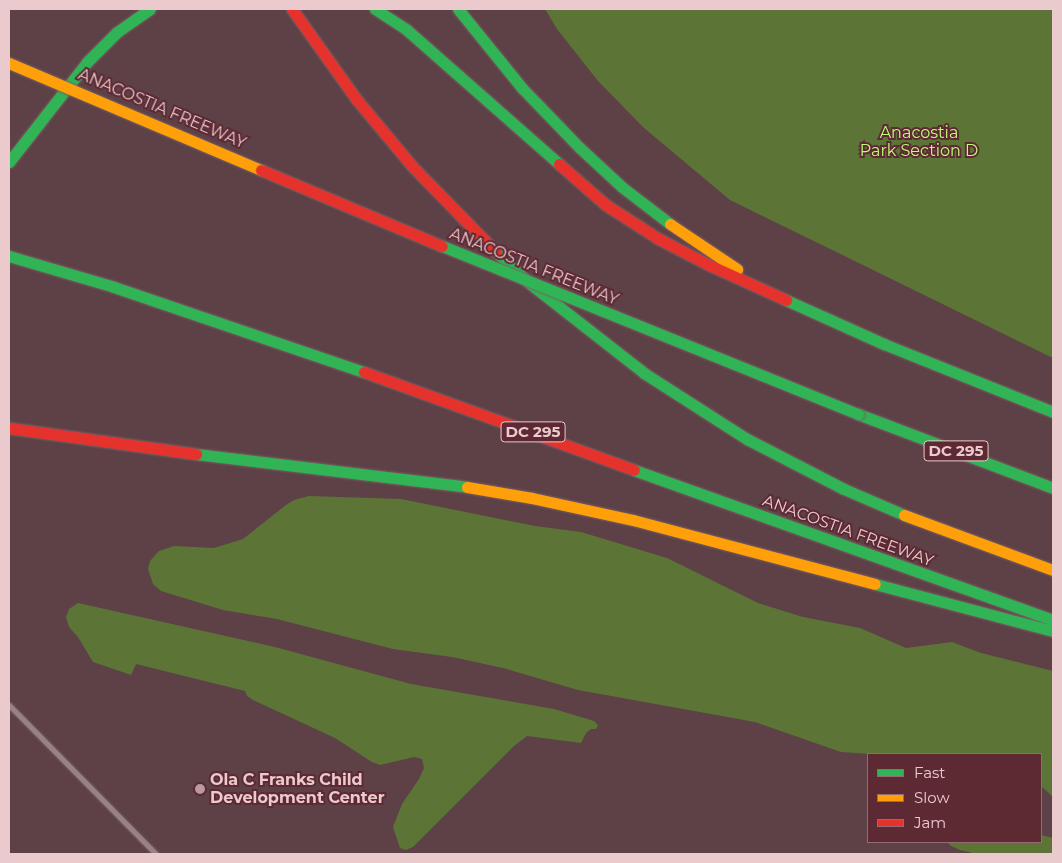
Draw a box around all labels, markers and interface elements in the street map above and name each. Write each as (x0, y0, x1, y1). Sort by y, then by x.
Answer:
street label: ANACOSTIA FREEWAY (75, 65, 249, 153)
park label: Anacostia Park Section D (860, 123, 978, 161)
street label: ANACOSTIA FREEWAY (447, 224, 621, 310)
road number: DC 295 (500, 420, 566, 444)
road number: DC 295 (924, 438, 988, 464)
street label: ANACOSTIA FREEWAY (760, 491, 936, 571)
legend (867, 753, 1042, 843)
text: Fast (914, 763, 945, 782)
place label: Ola C Franks Child Development Center (210, 770, 385, 808)
marker: Ola C Franks Child Development Center (194, 783, 206, 795)
text: Slow (914, 788, 950, 807)
text: Jam (914, 813, 946, 832)

